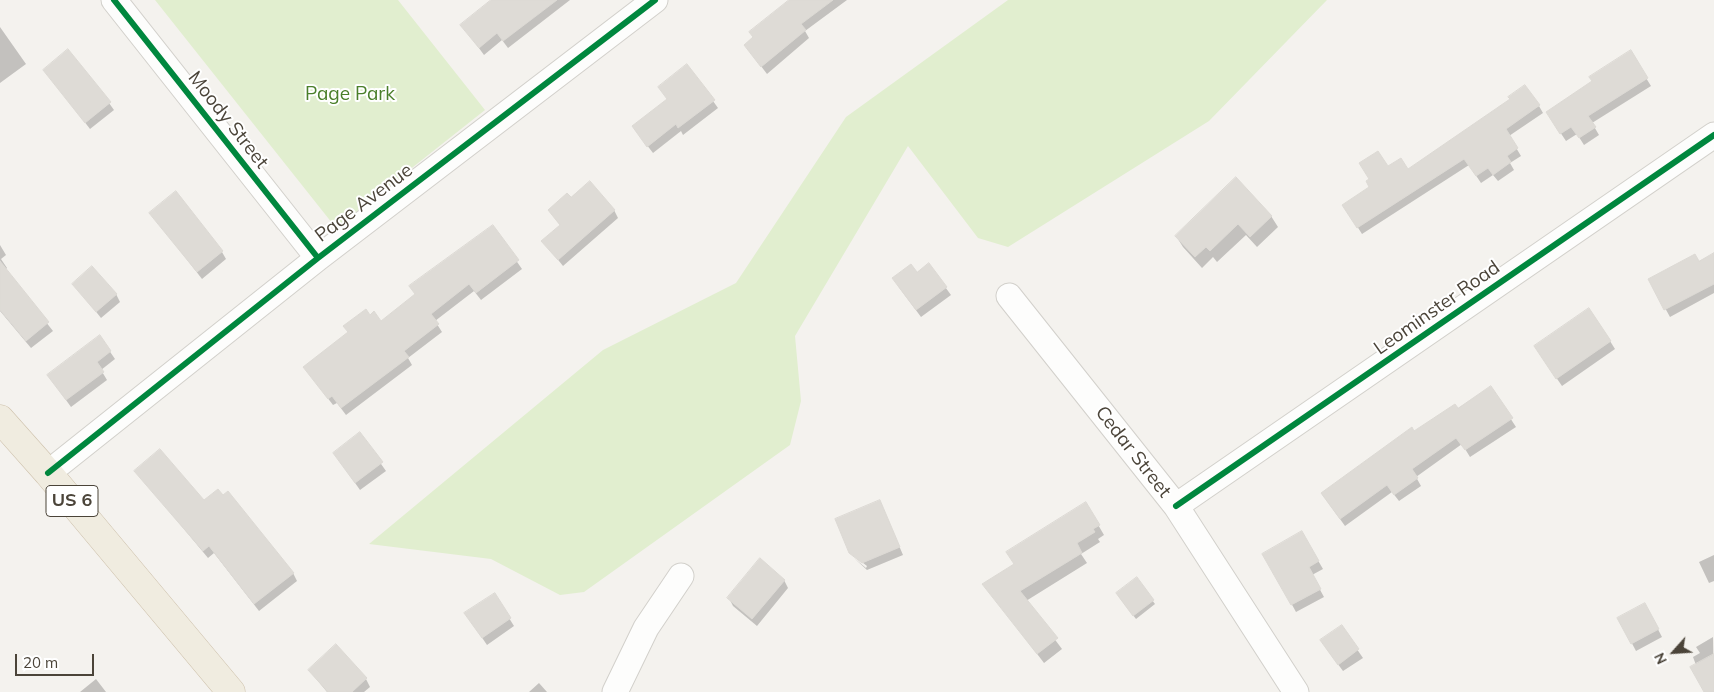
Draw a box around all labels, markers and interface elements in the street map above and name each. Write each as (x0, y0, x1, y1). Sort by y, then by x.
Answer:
street label: Moody Street (183, 67, 273, 173)
park label: Page Park (305, 83, 395, 105)
street label: Page Avenue (311, 159, 417, 247)
street label: Leominster Road (1370, 256, 1504, 360)
street label: Cedar Street (1090, 402, 1176, 502)
road number: US 6 (46, 486, 98, 516)
north arrow (1649, 627, 1699, 677)
scale bar (18, 644, 96, 676)
text: N (1650, 650, 1671, 667)
text: 20 m (23, 653, 58, 672)

